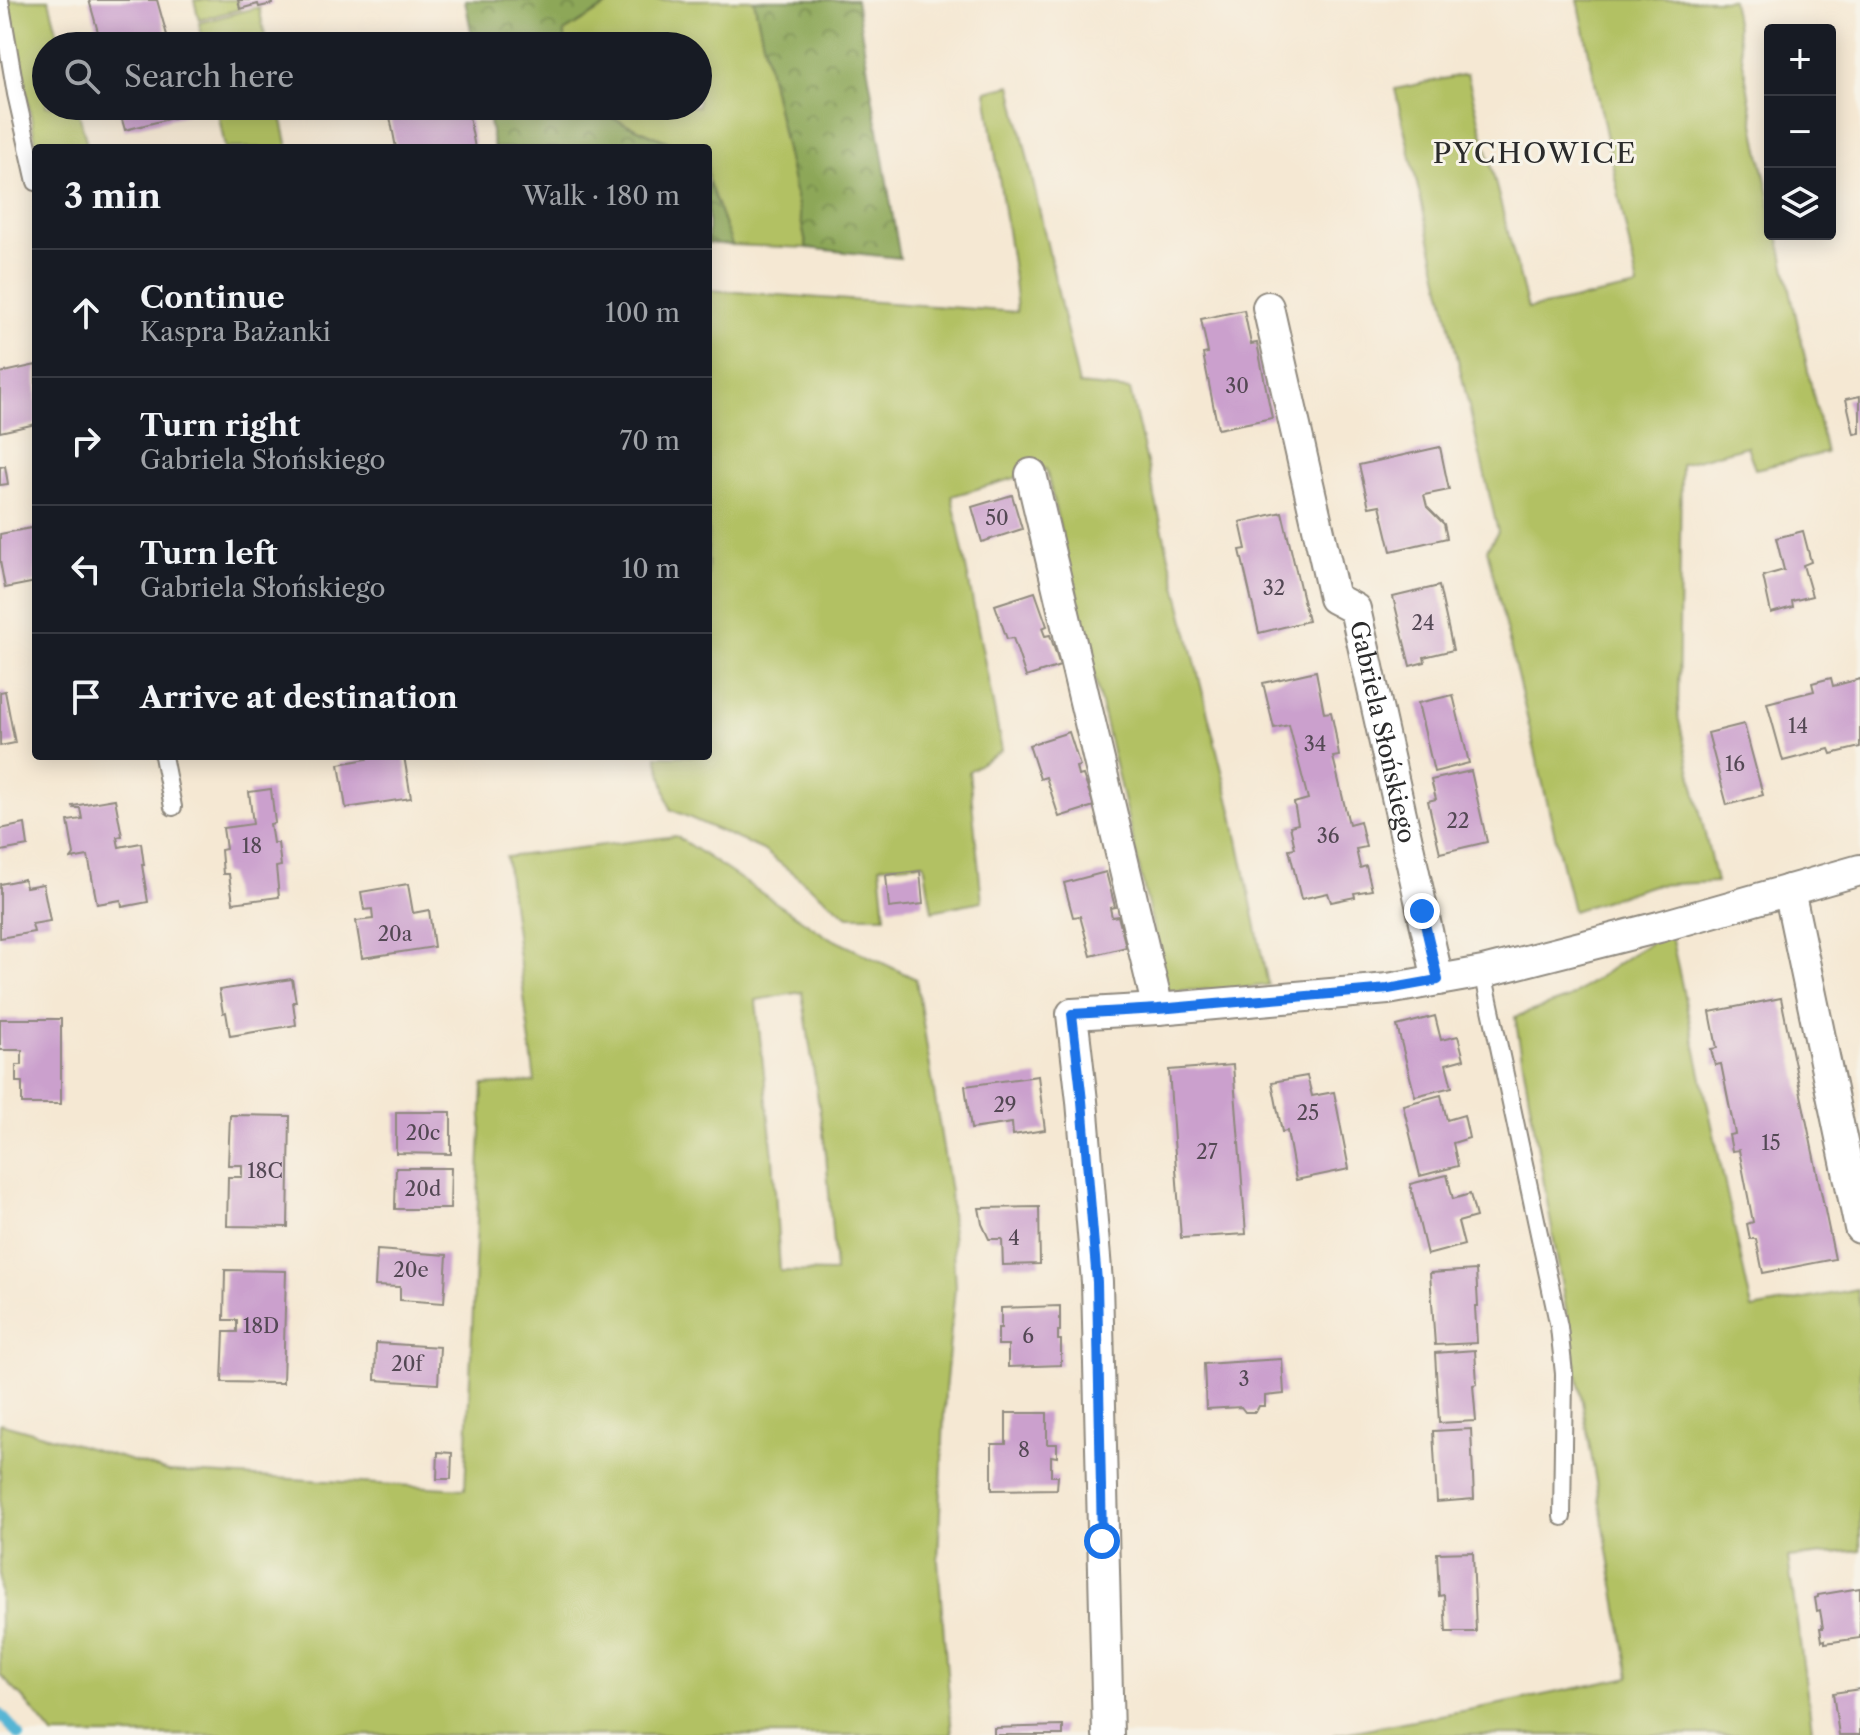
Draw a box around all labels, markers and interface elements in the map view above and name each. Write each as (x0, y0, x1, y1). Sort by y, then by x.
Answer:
map controls (1764, 24, 1836, 240)
button: + (1764, 24, 1836, 96)
search box (32, 32, 712, 120)
icon: search (60, 54, 104, 98)
text: Search here (124, 58, 294, 95)
button: − (1764, 96, 1836, 168)
district label: PYCHOWICE (1433, 136, 1637, 170)
button: layers (1764, 168, 1836, 240)
text: 3 min (64, 175, 161, 217)
text: Walk · 180 m (523, 180, 680, 212)
text: Continue (140, 279, 285, 316)
icon: ahead (64, 291, 108, 335)
text: 100 m (605, 297, 680, 329)
text: Kaspra Bażanki (140, 316, 331, 348)
house number: 30 (1225, 374, 1249, 398)
text: Turn right (140, 407, 300, 444)
icon: right (64, 419, 108, 463)
text: 70 m (620, 425, 680, 457)
text: Gabriela Słońskiego (140, 444, 386, 476)
house number: 50 (985, 506, 1009, 530)
text: Turn left (140, 535, 277, 572)
icon: left (64, 547, 108, 591)
text: 10 m (621, 553, 680, 585)
text: Gabriela Słońskiego (140, 572, 386, 604)
house number: 32 (1263, 576, 1285, 600)
house number: 24 (1411, 611, 1435, 635)
street label: Gabriela Słońskiego (1344, 618, 1422, 846)
icon: arrive (64, 675, 108, 719)
text: Arrive at destination (140, 679, 458, 716)
house number: 14 (1788, 714, 1808, 738)
house number: 34 (1304, 732, 1326, 756)
house number: 16 (1725, 752, 1745, 776)
house number: 22 (1447, 809, 1470, 833)
house number: 36 (1317, 824, 1339, 848)
house number: 18 (242, 834, 262, 858)
route end (1404, 893, 1440, 929)
house number: 20a (378, 922, 413, 946)
house number: 29 (993, 1093, 1017, 1117)
house number: 25 (1297, 1101, 1319, 1125)
house number: 20c (406, 1121, 440, 1145)
house number: 15 (1761, 1131, 1781, 1155)
house number: 27 (1196, 1140, 1218, 1164)
house number: 18C (247, 1159, 283, 1183)
house number: 20d (405, 1177, 441, 1201)
house number: 4 (1008, 1226, 1020, 1250)
house number: 20e (393, 1258, 429, 1282)
house number: 18D (243, 1314, 279, 1338)
house number: 6 (1022, 1324, 1034, 1348)
house number: 20f (391, 1352, 426, 1376)
house number: 3 (1238, 1367, 1250, 1391)
house number: 8 (1018, 1438, 1030, 1462)
route start (1084, 1523, 1120, 1559)

